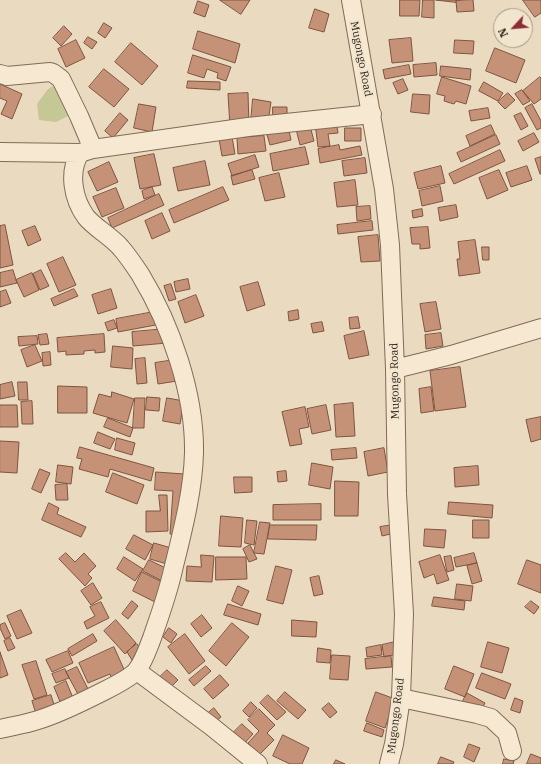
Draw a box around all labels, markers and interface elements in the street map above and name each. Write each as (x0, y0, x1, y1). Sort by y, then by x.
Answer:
north arrow (493, 8, 533, 48)
street label: Mugongo Road (347, 20, 375, 98)
text: N (495, 26, 511, 40)
street label: Mugongo Road (388, 343, 402, 419)
street label: Mugongo Road (385, 677, 407, 755)

